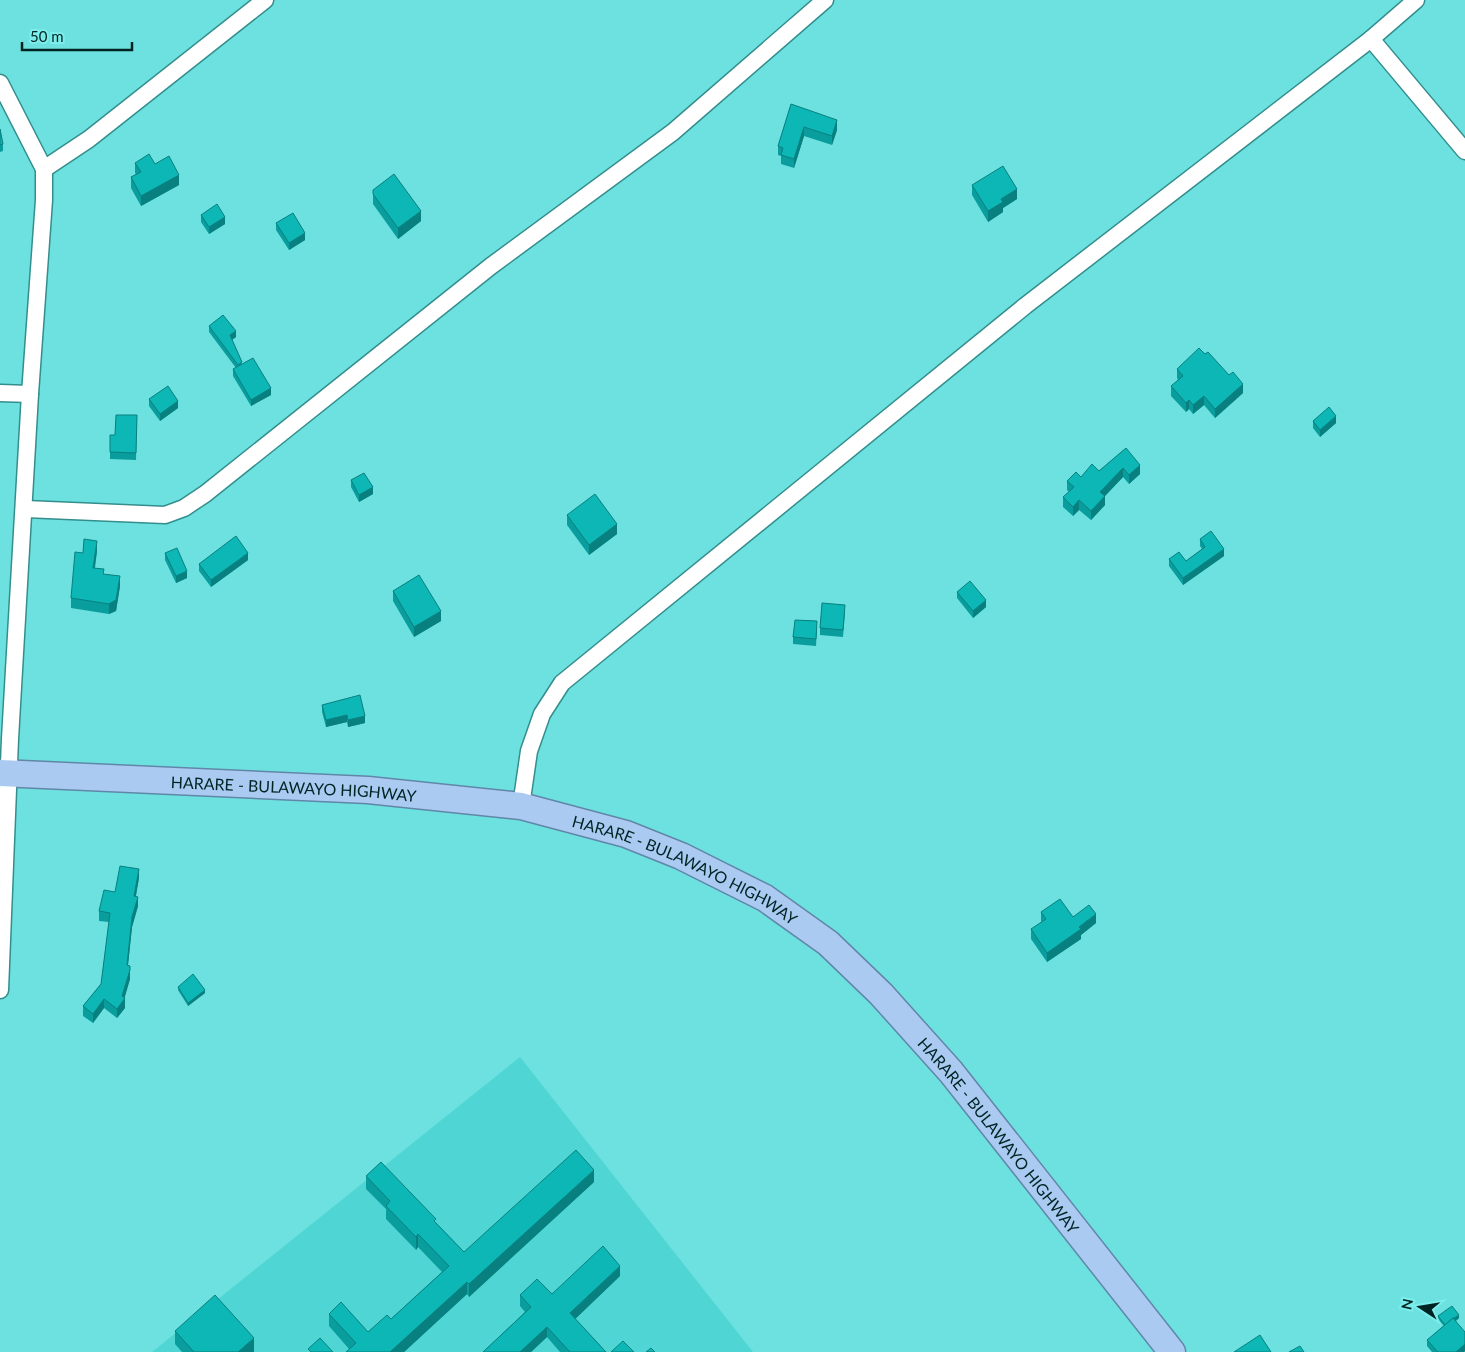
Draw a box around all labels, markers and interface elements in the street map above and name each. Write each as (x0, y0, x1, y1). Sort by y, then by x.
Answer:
scale bar (22, 20, 132, 52)
text: 50 m (30, 27, 64, 45)
street label: HARARE - BULAWAYO HIGHWAY (170, 771, 417, 805)
street label: HARARE - BULAWAYO HIGHWAY (570, 811, 801, 928)
street label: HARARE - BULAWAYO HIGHWAY (915, 1033, 1084, 1237)
north arrow (1395, 1282, 1445, 1332)
text: N (1397, 1297, 1416, 1311)

